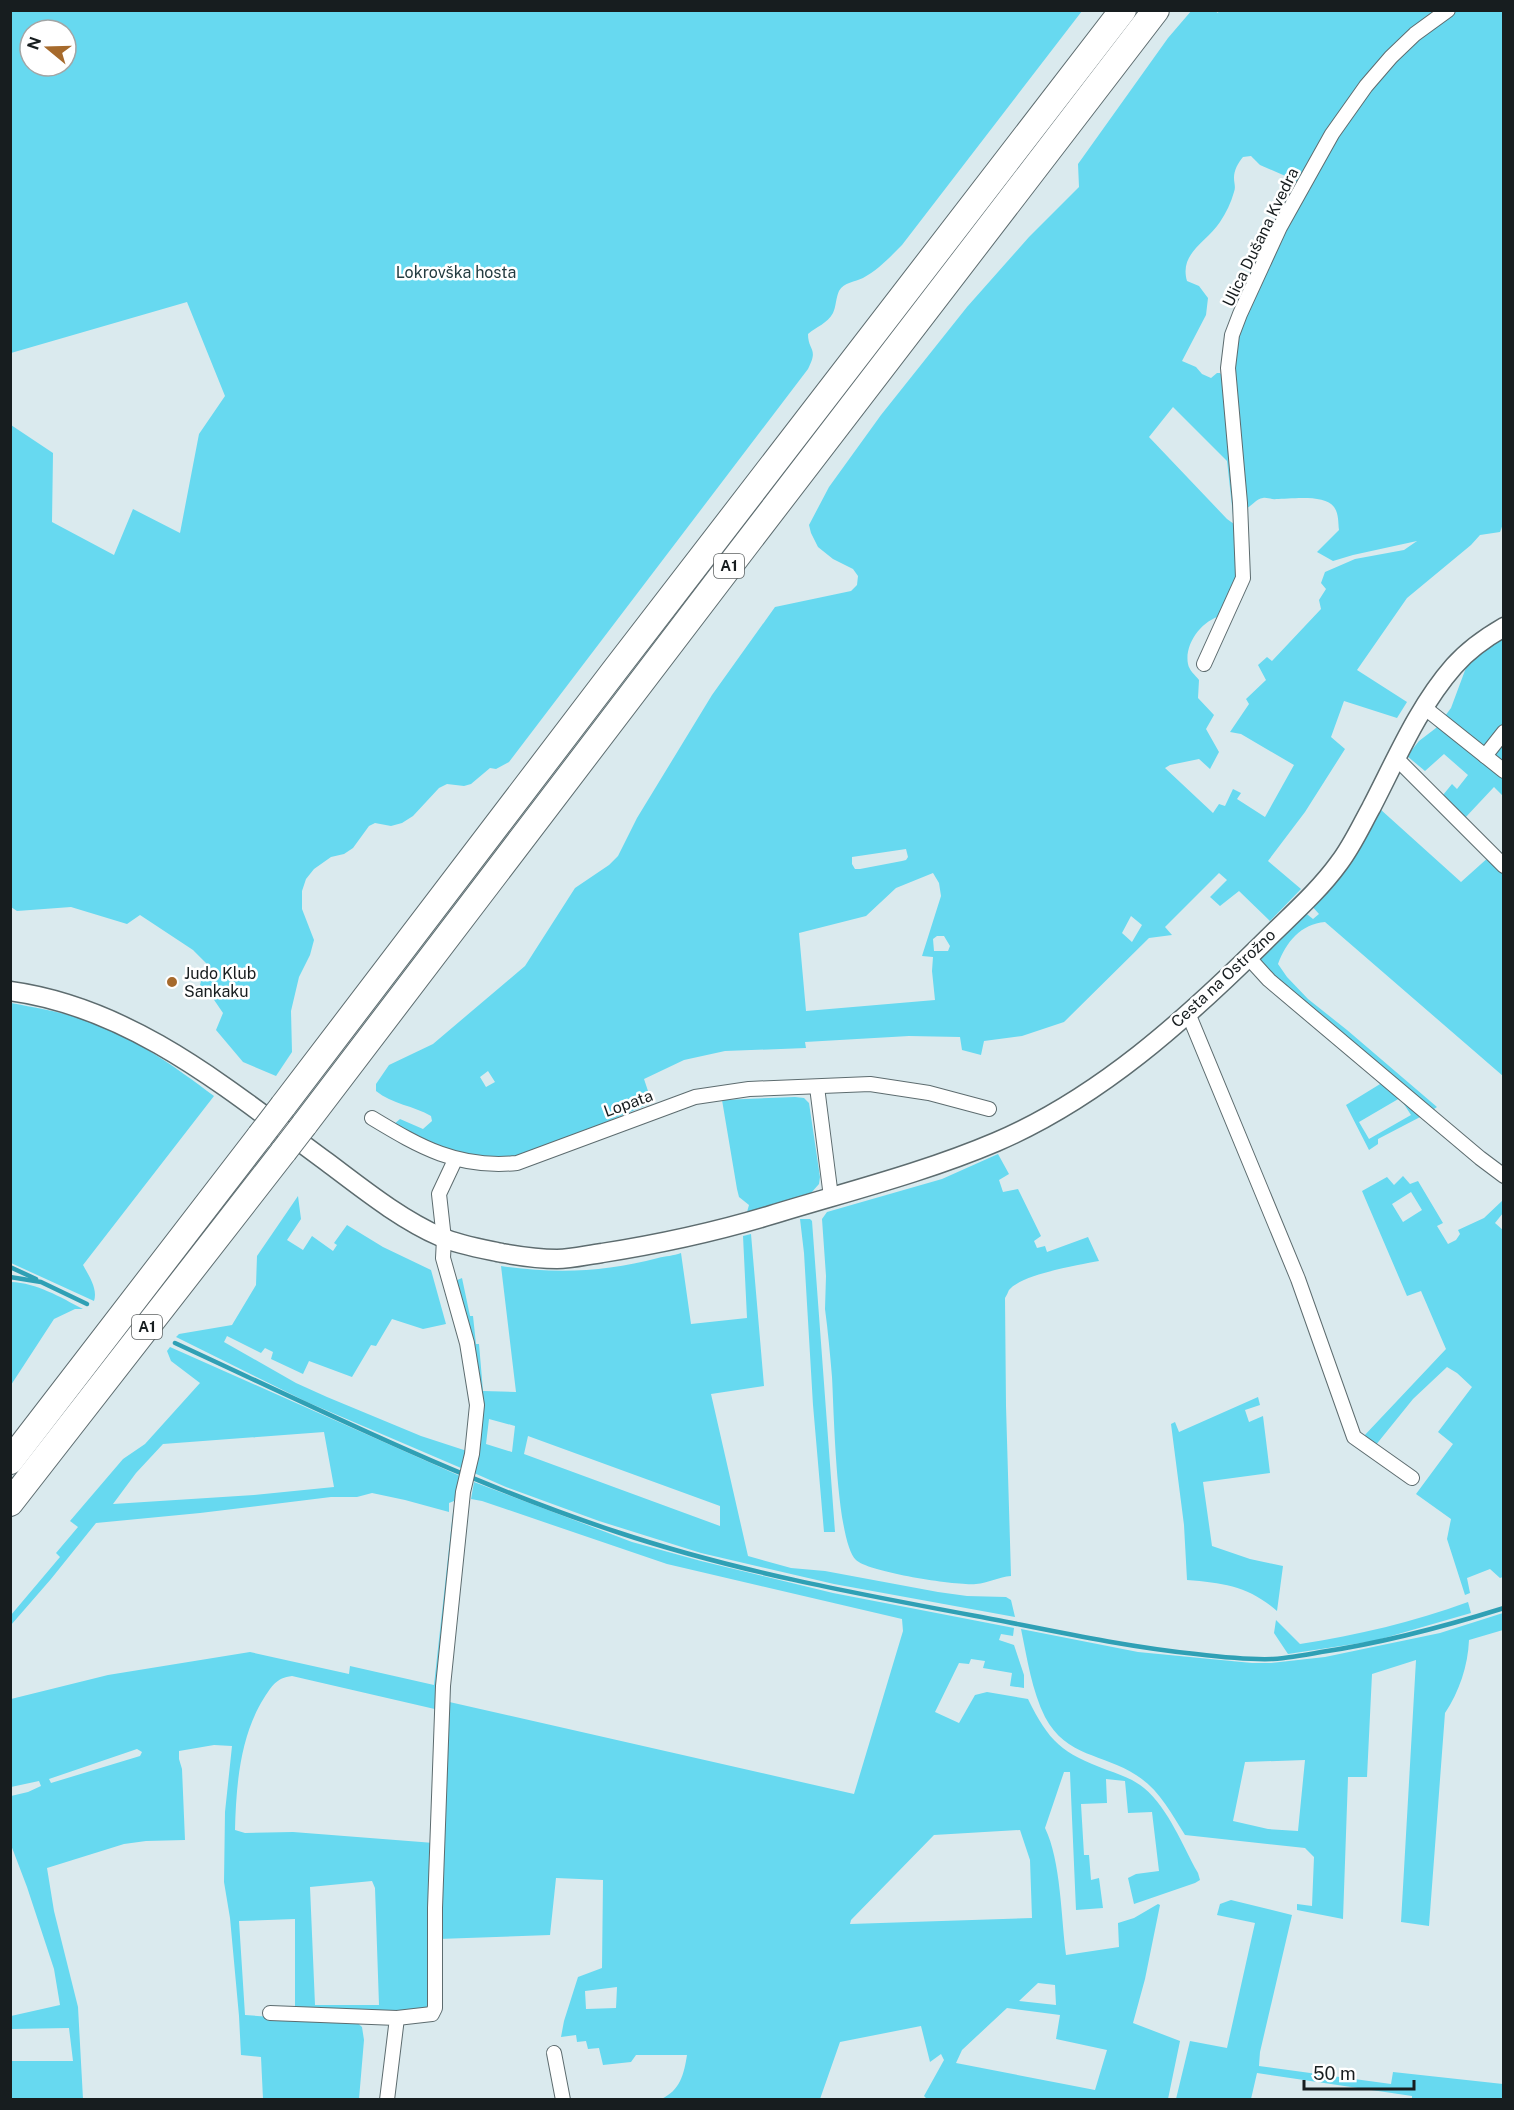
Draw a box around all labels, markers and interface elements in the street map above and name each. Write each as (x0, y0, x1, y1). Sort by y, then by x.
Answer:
north arrow (18, 18, 78, 78)
text: N (23, 34, 45, 52)
street label: Ulica Dušana Kvedra (1219, 165, 1302, 310)
park label: Lokrovška hosta (396, 263, 516, 282)
road number: A1 (714, 554, 744, 578)
street label: Cesta na Ostrožno (1167, 925, 1279, 1032)
place label: Judo Klub Sankaku (184, 964, 256, 1001)
marker: Judo Klub Sankaku (165, 975, 179, 989)
street label: Lopata (601, 1086, 655, 1121)
road number: A1 (132, 1315, 162, 1339)
scale bar (1304, 2053, 1414, 2091)
text: 50 m (1313, 2063, 1356, 2084)

